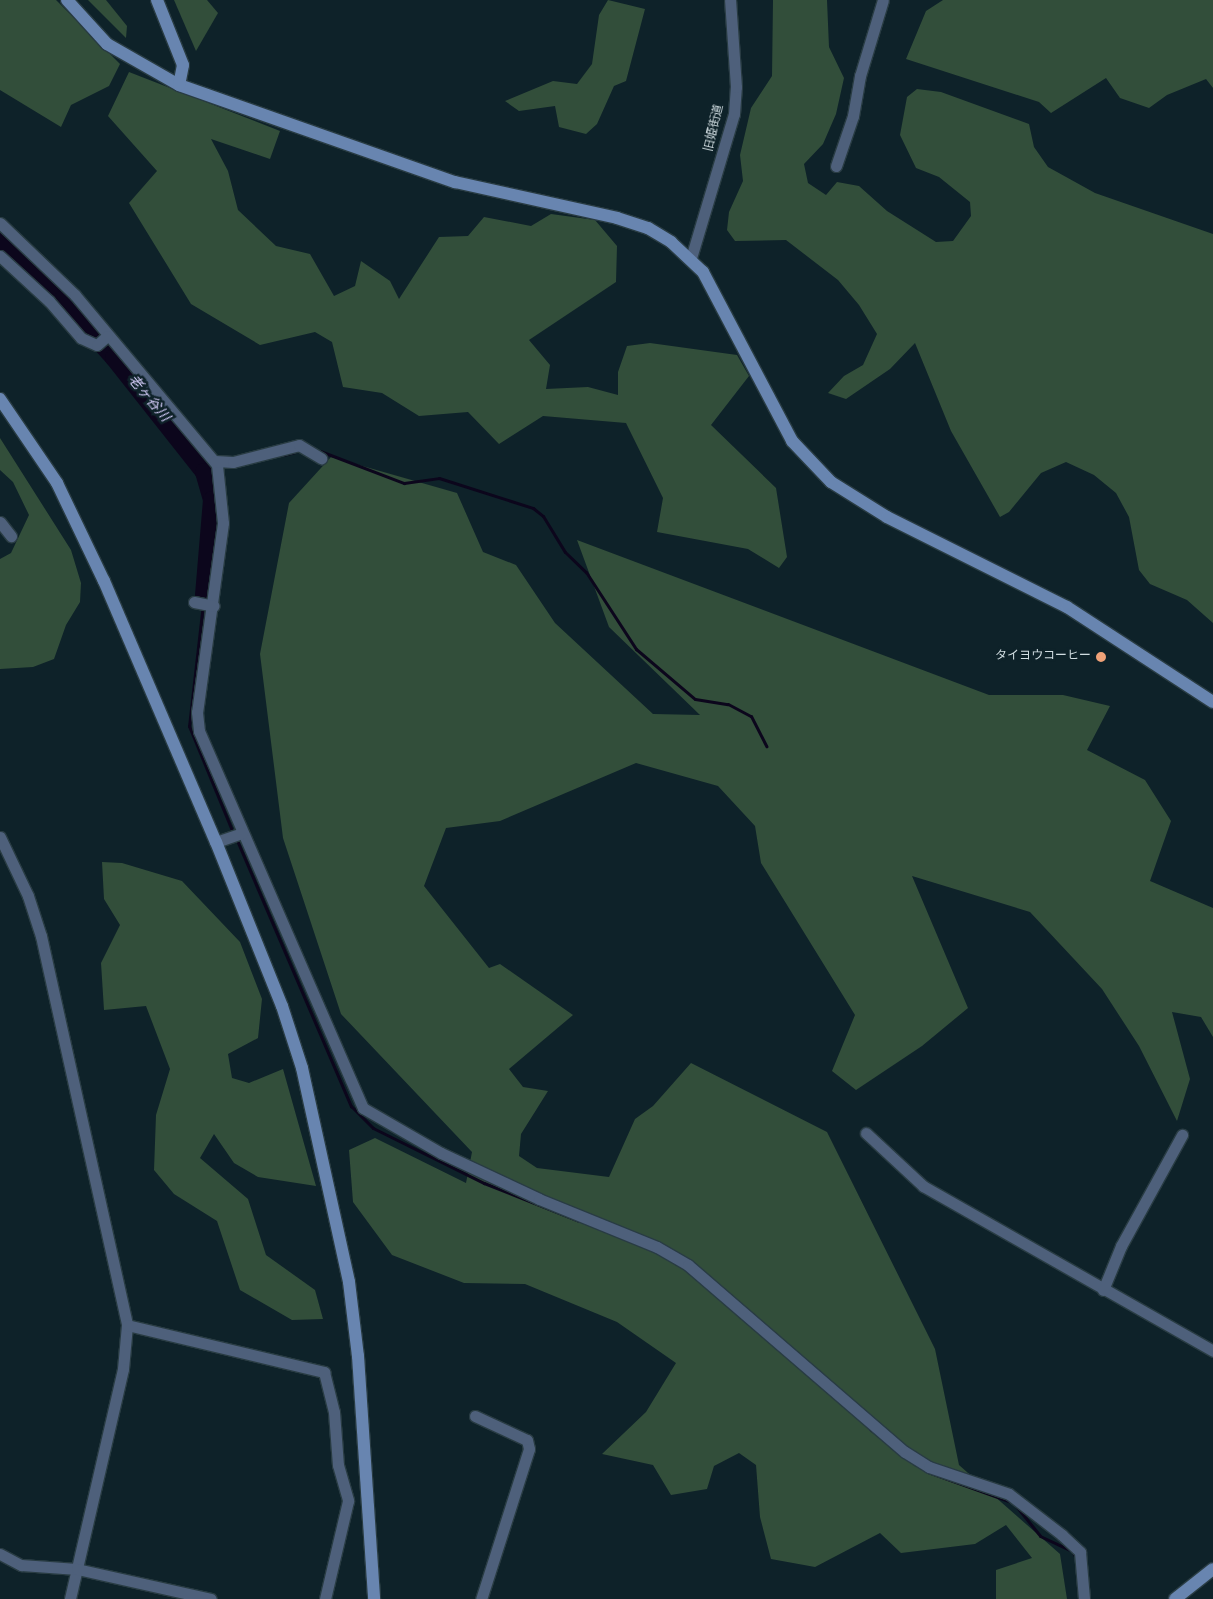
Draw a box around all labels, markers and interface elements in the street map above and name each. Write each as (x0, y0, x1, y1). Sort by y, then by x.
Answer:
street label: 旧姫街道 (703, 103, 727, 153)
water label: 老ヶ谷川 (124, 372, 172, 426)
place label: タイヨウコーヒー (995, 650, 1091, 664)
marker: タイヨウコーヒー (1095, 651, 1107, 663)

